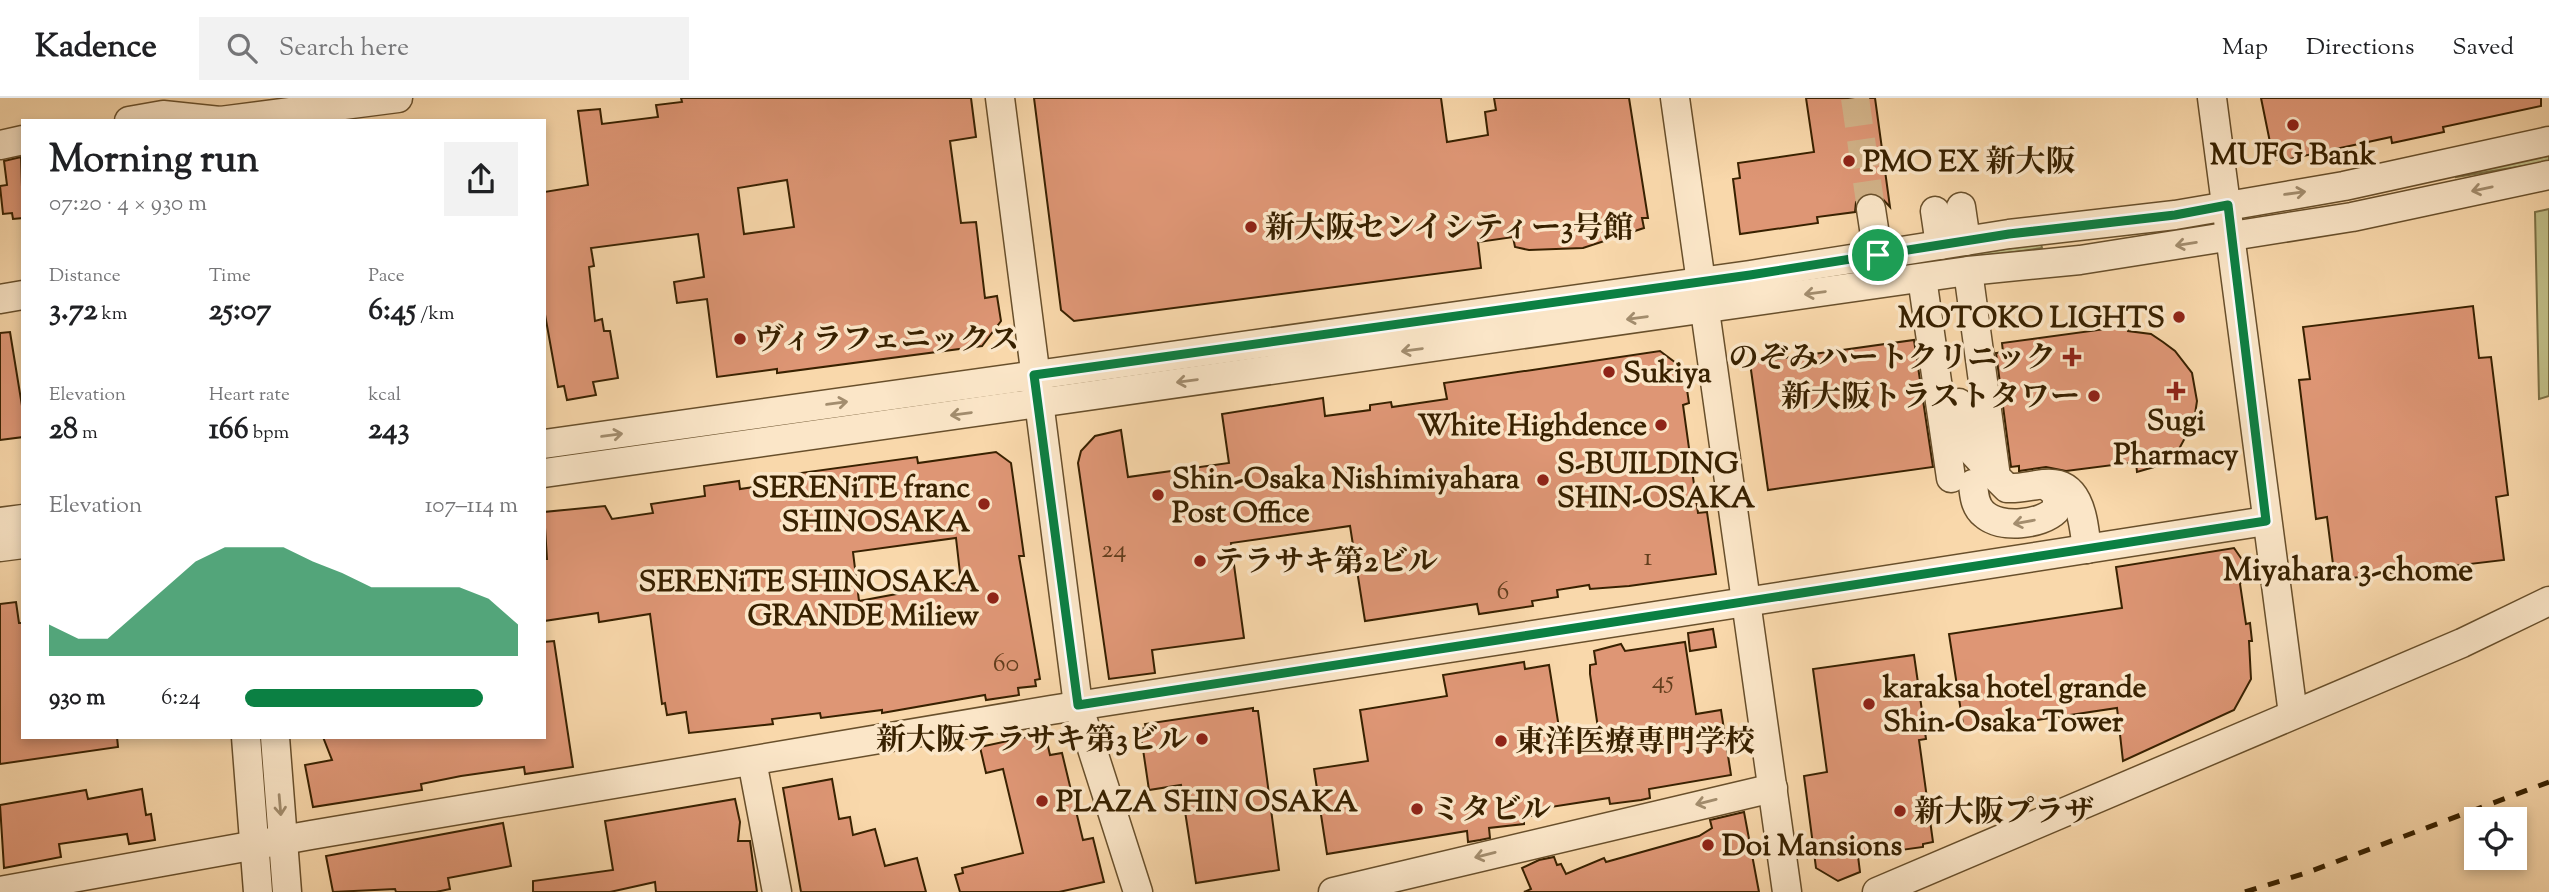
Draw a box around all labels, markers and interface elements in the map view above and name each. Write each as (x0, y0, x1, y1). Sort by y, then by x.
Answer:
search box (199, 17, 689, 80)
text: Kadence (35, 24, 157, 72)
icon: search (223, 29, 261, 67)
text: Search here (279, 30, 409, 67)
text: Map (2222, 31, 2268, 65)
text: Directions (2306, 31, 2414, 65)
text: Saved (2452, 31, 2514, 65)
marker: MUFG Bank (2285, 117, 2301, 133)
text: Morning run (49, 135, 259, 189)
place label: MUFG Bank (2210, 135, 2377, 178)
button: share (444, 142, 518, 216)
place label: PMO EX 新大阪 (1863, 142, 2076, 185)
marker: PMO EX 新大阪 (1841, 153, 1857, 169)
one-way arrow (2471, 183, 2494, 197)
one-way arrow (2283, 186, 2306, 199)
text: 07:20 · 4 × 930 m (49, 188, 207, 221)
place label: 新大阪センイシティー3号館 (1265, 208, 1633, 251)
marker: 新大阪センイシティー3号館 (1243, 219, 1259, 235)
pin (1848, 225, 1908, 285)
icon: arrive (1859, 236, 1897, 274)
one-way arrow (2175, 238, 2198, 251)
text: Distance (49, 263, 121, 290)
text: Time (209, 263, 251, 290)
text: Pace (368, 263, 405, 290)
one-way arrow (1804, 286, 1827, 299)
text: 3.72 (49, 290, 97, 333)
text: 25:07 (209, 290, 271, 333)
text: 6:45 (368, 290, 416, 333)
place label: MOTOKO LIGHTS (1898, 298, 2165, 341)
text: km (97, 301, 128, 328)
text: /km (416, 301, 455, 328)
marker: MOTOKO LIGHTS (2171, 309, 2187, 325)
one-way arrow (1626, 312, 1649, 325)
place label: ヴィラフェニックス (754, 320, 1019, 363)
marker: ヴィラフェニックス (732, 331, 748, 347)
place label: のぞみハートクリニック (1728, 338, 2056, 381)
one-way arrow (1401, 343, 1424, 356)
marker: のぞみハートクリニック (2062, 347, 2082, 367)
place label: Sukiya (1623, 353, 1712, 396)
marker: Sukiya (1601, 364, 1617, 380)
one-way arrow (1176, 375, 1198, 388)
place label: 新大阪トラストタワー (1781, 377, 2080, 420)
text: Elevation (49, 382, 126, 409)
text: Heart rate (209, 382, 290, 409)
text: kcal (368, 382, 401, 409)
marker: Sugi Pharmacy (2168, 383, 2184, 399)
marker: 新大阪トラストタワー (2086, 388, 2102, 404)
one-way arrow (825, 396, 848, 409)
place label: Sugi Pharmacy (2113, 401, 2239, 478)
place label: White Highdence (1417, 406, 1647, 449)
one-way arrow (951, 407, 973, 420)
text: 28 (49, 409, 78, 452)
text: 166 (209, 409, 249, 452)
text: 243 (368, 409, 410, 452)
marker: White Highdence (1653, 417, 1669, 433)
text: m (78, 420, 98, 447)
text: bpm (249, 420, 289, 447)
one-way arrow (600, 428, 623, 441)
place label: S-BUILDING SHIN-OSAKA (1557, 444, 1756, 521)
place label: Shin-Osaka Nishimiyahara Post Office (1172, 459, 1520, 536)
place label: SERENiTE franc SHINOSAKA (752, 468, 971, 545)
marker: S-BUILDING SHIN-OSAKA (1535, 472, 1551, 488)
marker: Shin-Osaka Nishimiyahara Post Office (1150, 487, 1166, 503)
text: Elevation (49, 490, 142, 523)
text: 107–114 m (425, 490, 518, 523)
marker: SERENiTE franc SHINOSAKA (976, 496, 992, 512)
one-way arrow (2013, 516, 2036, 529)
house number: 24 (1101, 532, 1127, 569)
house number: 1 (1644, 540, 1653, 577)
place label: テラサキ第2ビル (1214, 542, 1438, 585)
district label: Miyahara 3-chome (2223, 549, 2473, 595)
marker: テラサキ第2ビル (1192, 553, 1208, 569)
place label: SERENiTE SHINOSAKA GRANDE Miliew (639, 562, 980, 639)
house number: 6 (1497, 574, 1509, 611)
marker: SERENiTE SHINOSAKA GRANDE Miliew (985, 590, 1001, 606)
house number: 60 (993, 646, 1019, 683)
house number: 45 (1652, 663, 1674, 700)
place label: karaksa hotel grande Shin-Osaka Tower (1882, 668, 2146, 745)
text: 930 m (49, 682, 105, 715)
text: 6:24 (161, 682, 201, 715)
marker: karaksa hotel grande Shin-Osaka Tower (1861, 696, 1877, 712)
place label: 新大阪テラサキ第3ビル (876, 720, 1188, 763)
place label: 東洋医療専門学校 (1515, 722, 1755, 765)
marker: 新大阪テラサキ第3ビル (1194, 731, 1210, 747)
marker: 東洋医療専門学校 (1493, 733, 1509, 749)
place label: PLAZA SHIN OSAKA (1056, 782, 1358, 825)
place label: ミタビル (1431, 790, 1551, 833)
place label: 新大阪プラザ (1914, 792, 2094, 835)
one-way arrow (274, 793, 287, 816)
marker: PLAZA SHIN OSAKA (1034, 793, 1050, 809)
one-way arrow (1695, 795, 1718, 809)
marker: ミタビル (1409, 801, 1425, 817)
marker: 新大阪プラザ (1892, 803, 1908, 819)
map controls (2464, 807, 2527, 870)
button: locate (2464, 807, 2527, 870)
place label: Doi Mansions (1722, 826, 1903, 869)
marker: Doi Mansions (1700, 837, 1716, 853)
one-way arrow (1474, 849, 1497, 862)

